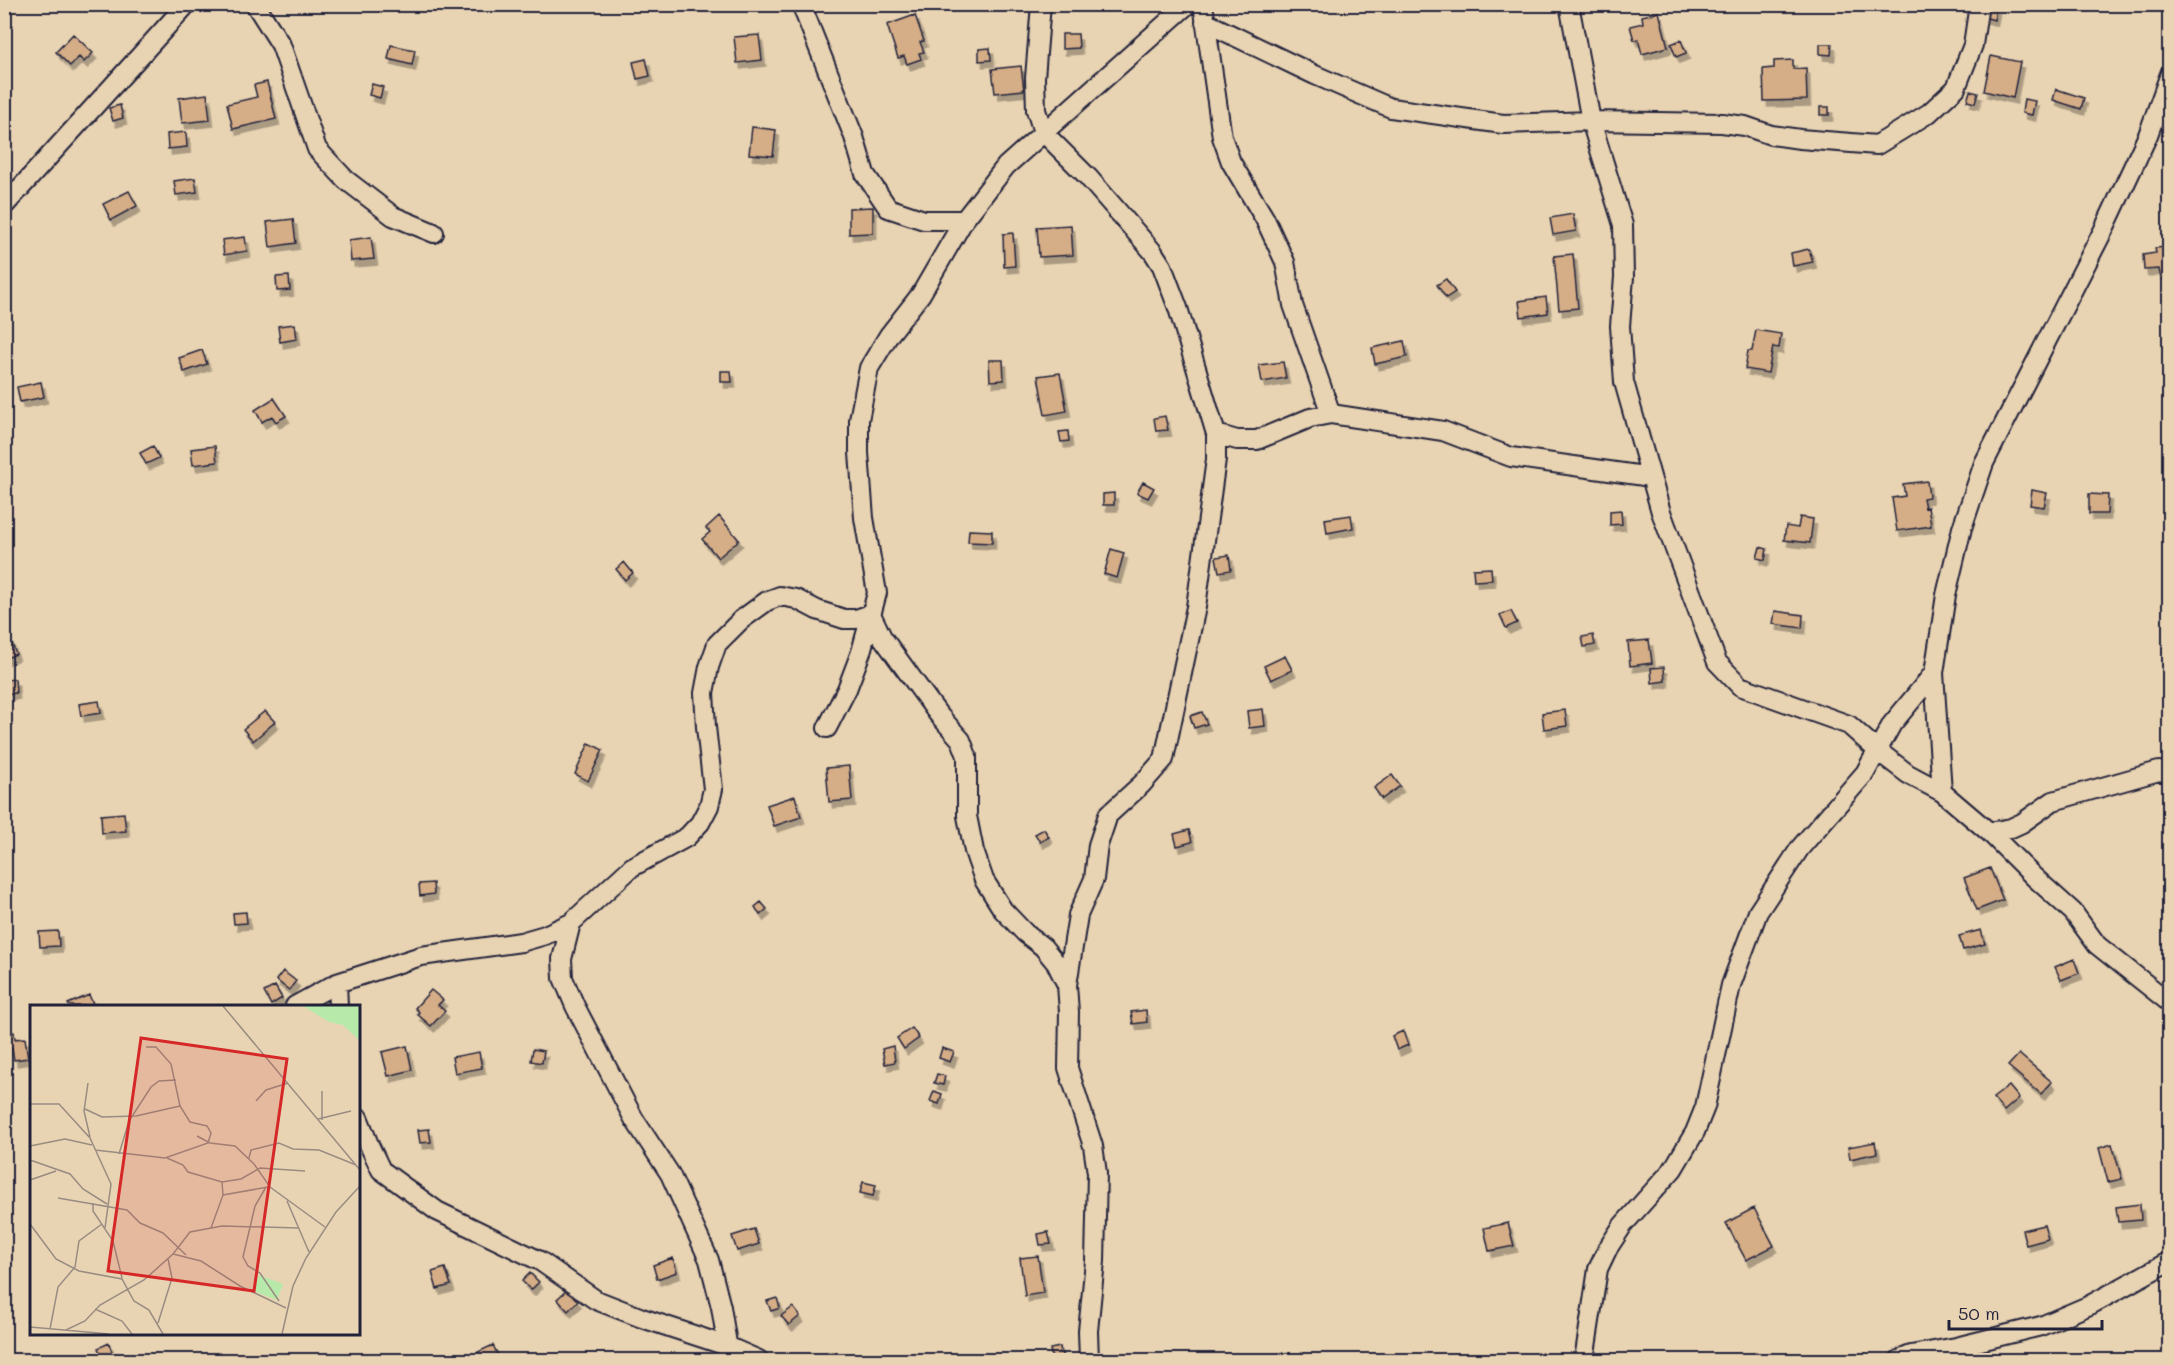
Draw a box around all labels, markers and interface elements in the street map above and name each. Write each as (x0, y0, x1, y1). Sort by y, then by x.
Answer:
inset map (30, 1005, 360, 1335)
scale bar (1949, 1293, 2102, 1331)
text: 50 m (1958, 1301, 2000, 1325)

